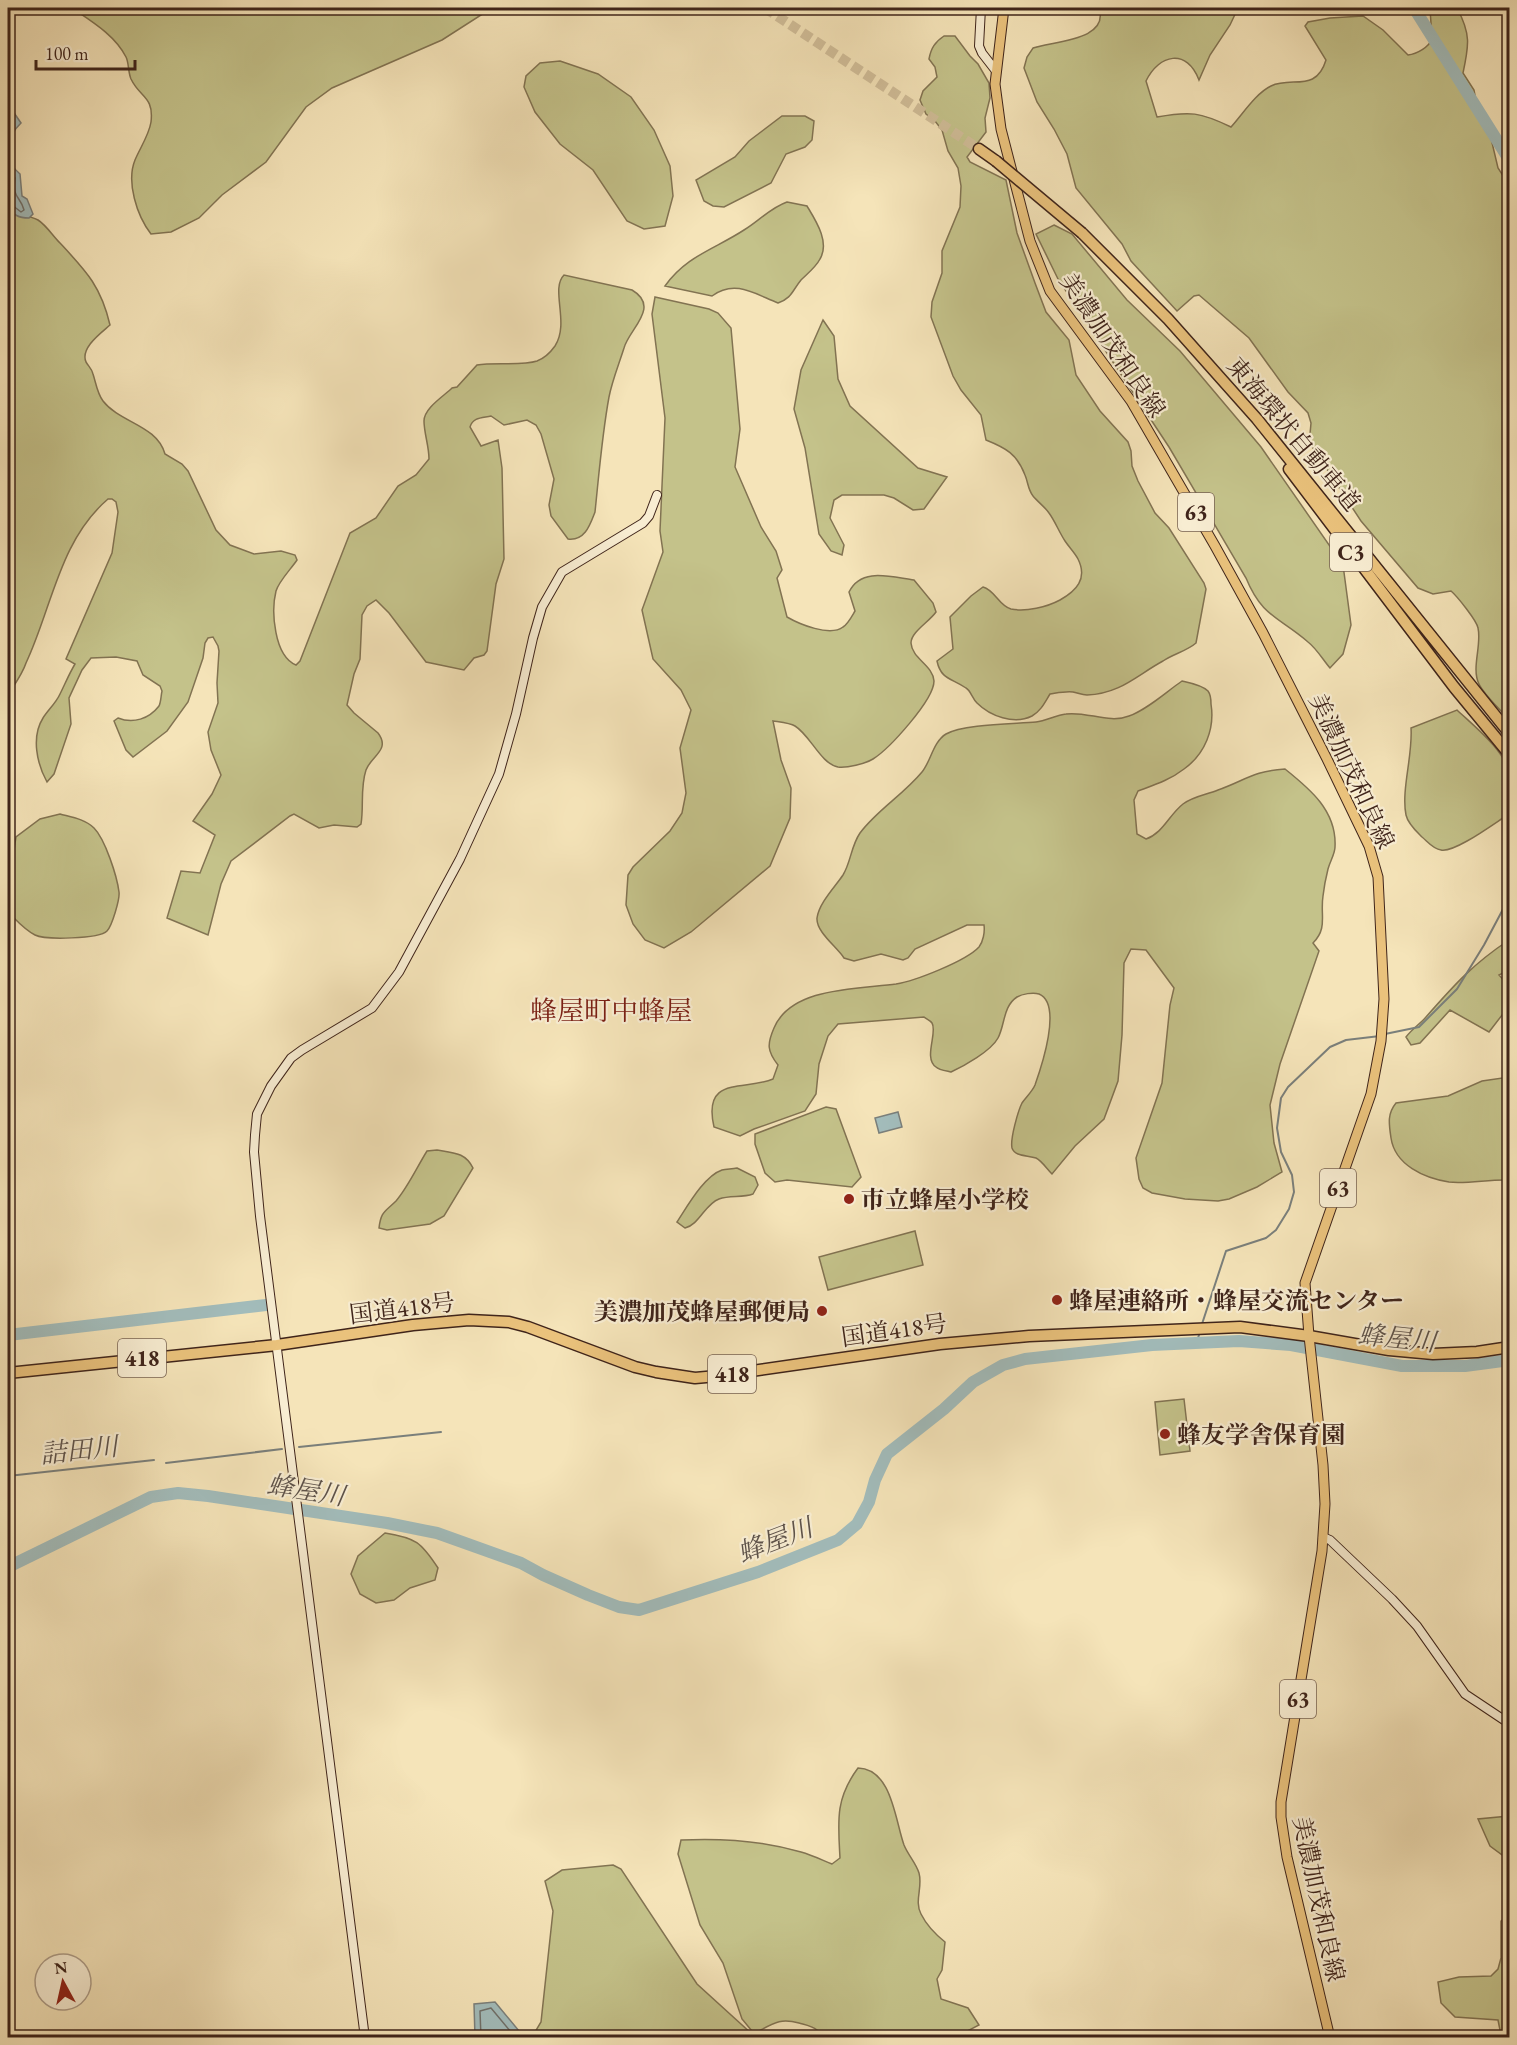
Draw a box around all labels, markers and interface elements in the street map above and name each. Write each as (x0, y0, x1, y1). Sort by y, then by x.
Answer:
scale bar (36, 33, 135, 71)
text: 100 m (45, 42, 89, 65)
street label: 美濃加茂和良線 (1053, 267, 1173, 423)
street label: 東海環状自動車道 (1220, 350, 1368, 518)
road number: 63 (1178, 493, 1214, 531)
road number: C3 (1330, 533, 1372, 571)
street label: 美濃加茂和良線 (1302, 688, 1402, 854)
district label: 蜂屋町中蜂屋 (530, 993, 692, 1028)
road number: 63 (1320, 1169, 1356, 1207)
place label: 市立蜂屋小学校 (861, 1184, 1029, 1215)
marker: 市立蜂屋小学校 (842, 1192, 856, 1206)
place label: 蜂屋連絡所・蜂屋交流センター (1069, 1285, 1404, 1316)
street label: 国道418号 (347, 1286, 457, 1330)
marker: 蜂屋連絡所・蜂屋交流センター (1050, 1293, 1064, 1307)
place label: 美濃加茂蜂屋郵便局 (594, 1296, 810, 1327)
marker: 美濃加茂蜂屋郵便局 (815, 1304, 829, 1318)
street label: 国道418号 (839, 1307, 949, 1353)
water label: 蜂屋川 (1356, 1317, 1441, 1359)
road number: 418 (118, 1339, 166, 1377)
road number: 418 (708, 1355, 756, 1393)
place label: 蜂友学舎保育園 (1177, 1419, 1345, 1450)
marker: 蜂友学舎保育園 (1158, 1427, 1172, 1441)
water label: 詰田川 (38, 1429, 123, 1471)
water label: 蜂屋川 (265, 1467, 350, 1513)
water label: 蜂屋川 (732, 1509, 820, 1570)
road number: 63 (1280, 1680, 1316, 1718)
street label: 美濃加茂和良線 (1286, 1814, 1352, 1984)
north arrow (33, 1952, 93, 2012)
text: N (53, 1956, 69, 1979)

